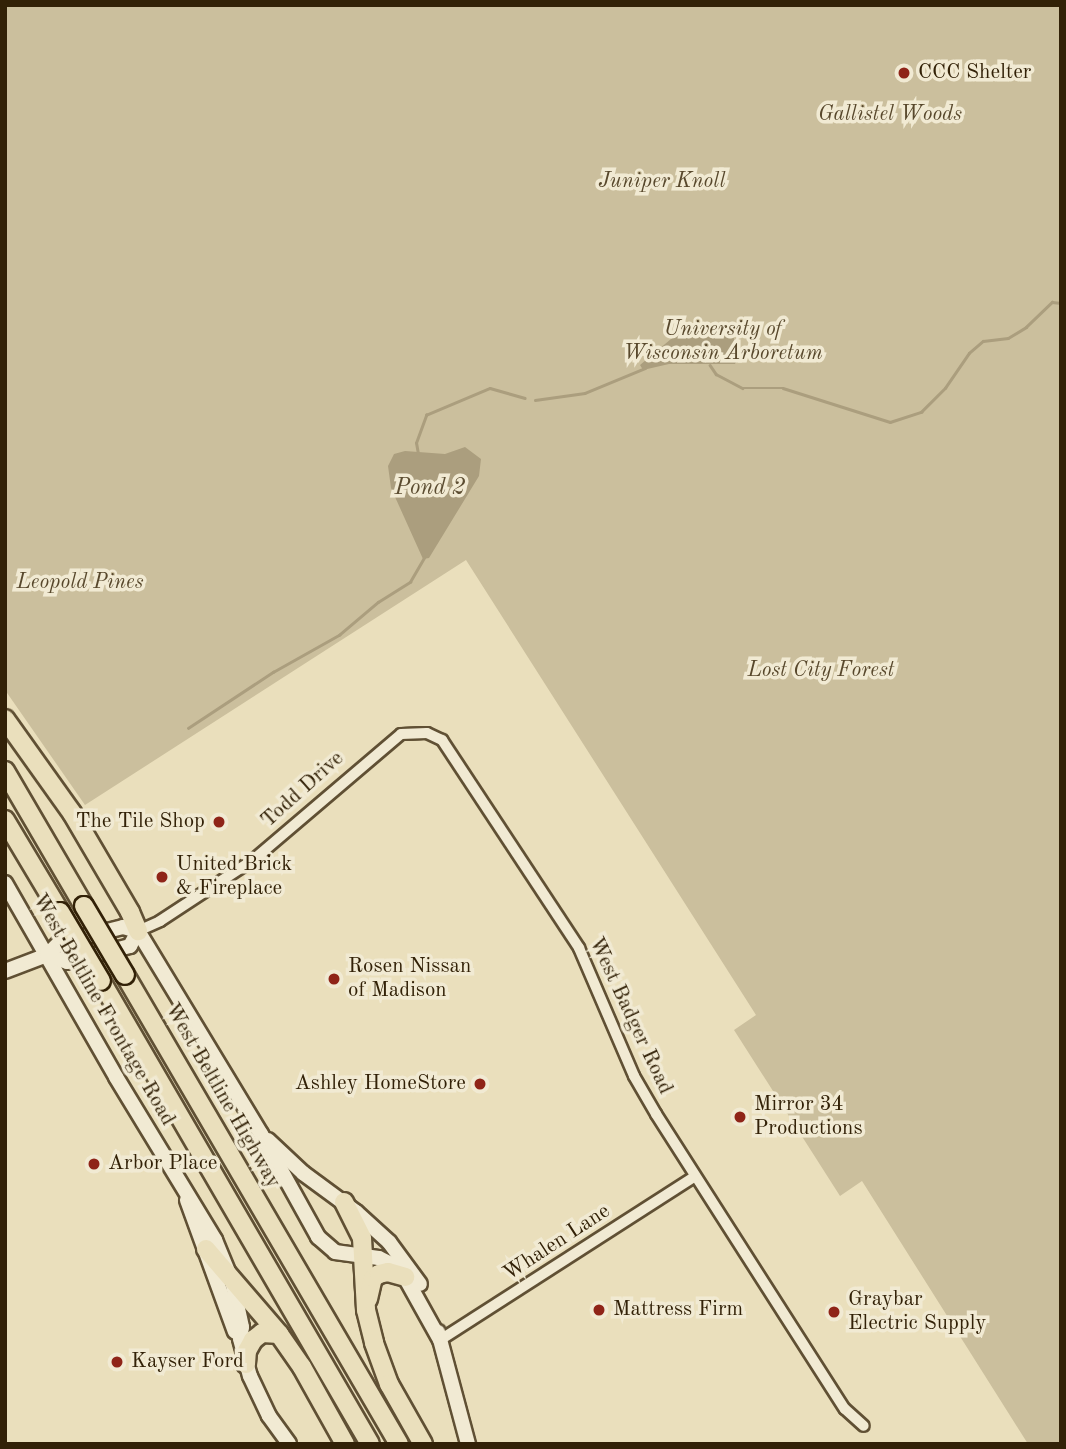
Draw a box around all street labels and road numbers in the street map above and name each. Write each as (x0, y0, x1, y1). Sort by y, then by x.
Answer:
street label: Todd Drive (257, 746, 349, 834)
street label: West Beltline Frontage Road (26, 889, 180, 1131)
street label: West Badger Road (583, 933, 677, 1099)
street label: West Beltline Highway (159, 999, 285, 1193)
street label: Whalen Lane (499, 1199, 615, 1287)

